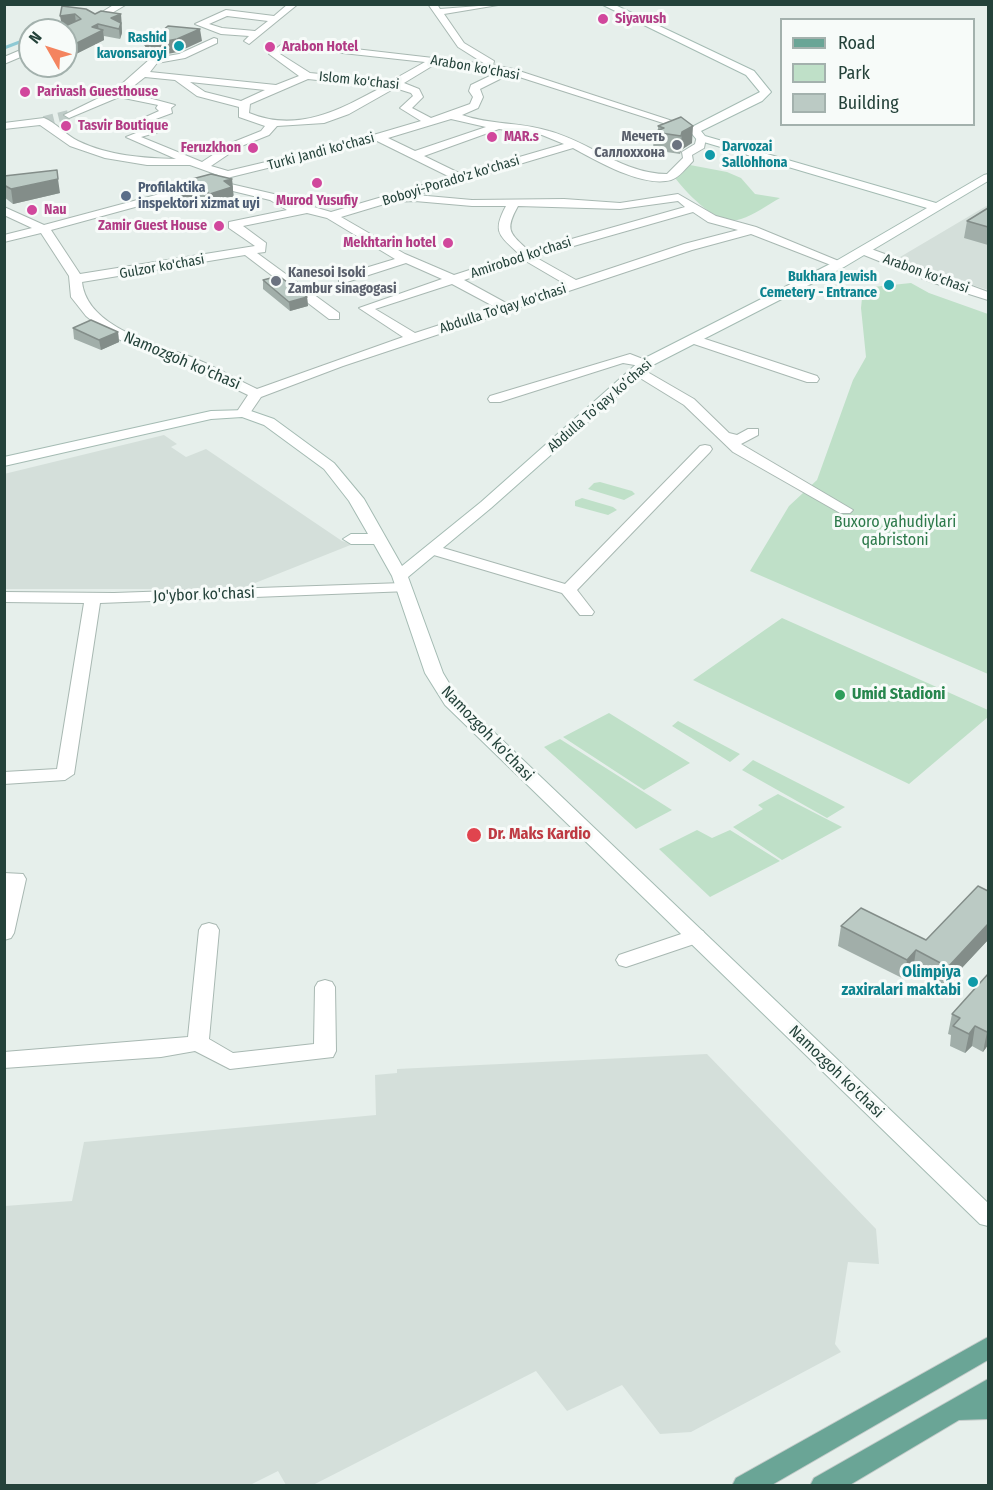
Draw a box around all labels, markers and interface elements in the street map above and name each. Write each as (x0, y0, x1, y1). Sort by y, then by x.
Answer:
place label: Siyavush (615, 11, 666, 27)
marker: Siyavush (596, 12, 610, 26)
north arrow (18, 18, 78, 78)
legend (780, 18, 975, 126)
text: N (25, 28, 46, 47)
place label: Rashid kavonsaroyi (97, 30, 167, 62)
text: Road (838, 32, 875, 54)
marker: Rashid kavonsaroyi (172, 39, 186, 53)
place label: Arabon Hotel (282, 39, 358, 55)
marker: Arabon Hotel (263, 40, 277, 54)
street label: Arabon ko'chasi (429, 52, 521, 84)
text: Park (838, 62, 870, 84)
street label: Islom ko'chasi (318, 68, 400, 94)
place label: Parivash Guesthouse (37, 84, 158, 100)
marker: Parivash Guesthouse (18, 85, 32, 99)
text: Building (838, 92, 899, 114)
place label: Tasvir Boutique (78, 118, 168, 134)
marker: Tasvir Boutique (59, 119, 73, 133)
place label: MAR.s (504, 129, 539, 145)
place label: Мечеть Саллоххона (594, 129, 665, 162)
street label: Turki Jandi ko'chasi (266, 130, 376, 174)
marker: MAR.s (485, 130, 499, 144)
marker: Мечеть Саллоххона (670, 138, 684, 152)
place label: Darvozai Sallohhona (722, 139, 788, 172)
place label: Feruzkhon (181, 140, 241, 156)
marker: Feruzkhon (246, 141, 260, 155)
marker: Darvozai Sallohhona (703, 148, 717, 162)
street label: Boboyi-Porado'z ko'chasi (380, 152, 522, 210)
marker: Murod Yusufiy (310, 176, 324, 190)
place label: Profilaktika inspektori xizmat uyi (138, 180, 260, 212)
marker: Profilaktika inspektori xizmat uyi (119, 189, 133, 203)
place label: Murod Yusufiy (276, 193, 358, 209)
place label: Nau (44, 202, 67, 218)
marker: Nau (25, 203, 39, 217)
place label: Zamir Guest House (98, 218, 207, 234)
marker: Zamir Guest House (212, 219, 226, 233)
street label: Amirobod ko'chasi (468, 234, 574, 282)
place label: Mekhtarin hotel (343, 235, 436, 251)
marker: Mekhtarin hotel (441, 236, 455, 250)
street label: Gulzor ko'chasi (118, 251, 206, 283)
street label: Arabon ko'chasi (881, 251, 971, 297)
place label: Kanesoi Isoki Zambur sinagogasi (288, 265, 397, 298)
place label: Bukhara Jewish Cemetery - Entrance (760, 269, 877, 302)
marker: Kanesoi Isoki Zambur sinagogasi (269, 274, 283, 288)
marker: Bukhara Jewish Cemetery - Entrance (882, 278, 896, 292)
street label: Abdulla To'qay ko'chasi (437, 281, 569, 337)
street label: Namozgoh ko'chasi (121, 328, 243, 394)
street label: Abdulla To’qay ko’chasi (544, 356, 656, 456)
park label: Buxoro yahudiylari qabristoni (834, 513, 956, 551)
street label: Jo'ybor ko'chasi (153, 584, 255, 606)
street label: Namozgoh ko'chasi (437, 682, 537, 786)
place label: Umid Stadioni (852, 685, 945, 705)
marker: Umid Stadioni (833, 688, 847, 702)
place label: Dr. Maks Kardio (488, 825, 591, 845)
marker: Dr. Maks Kardio (465, 826, 483, 844)
place label: Olimpiya zaxiralari maktabi (842, 963, 961, 1001)
marker: Olimpiya zaxiralari maktabi (966, 975, 980, 989)
street label: Namozgoh ko'chasi (784, 1022, 888, 1122)

